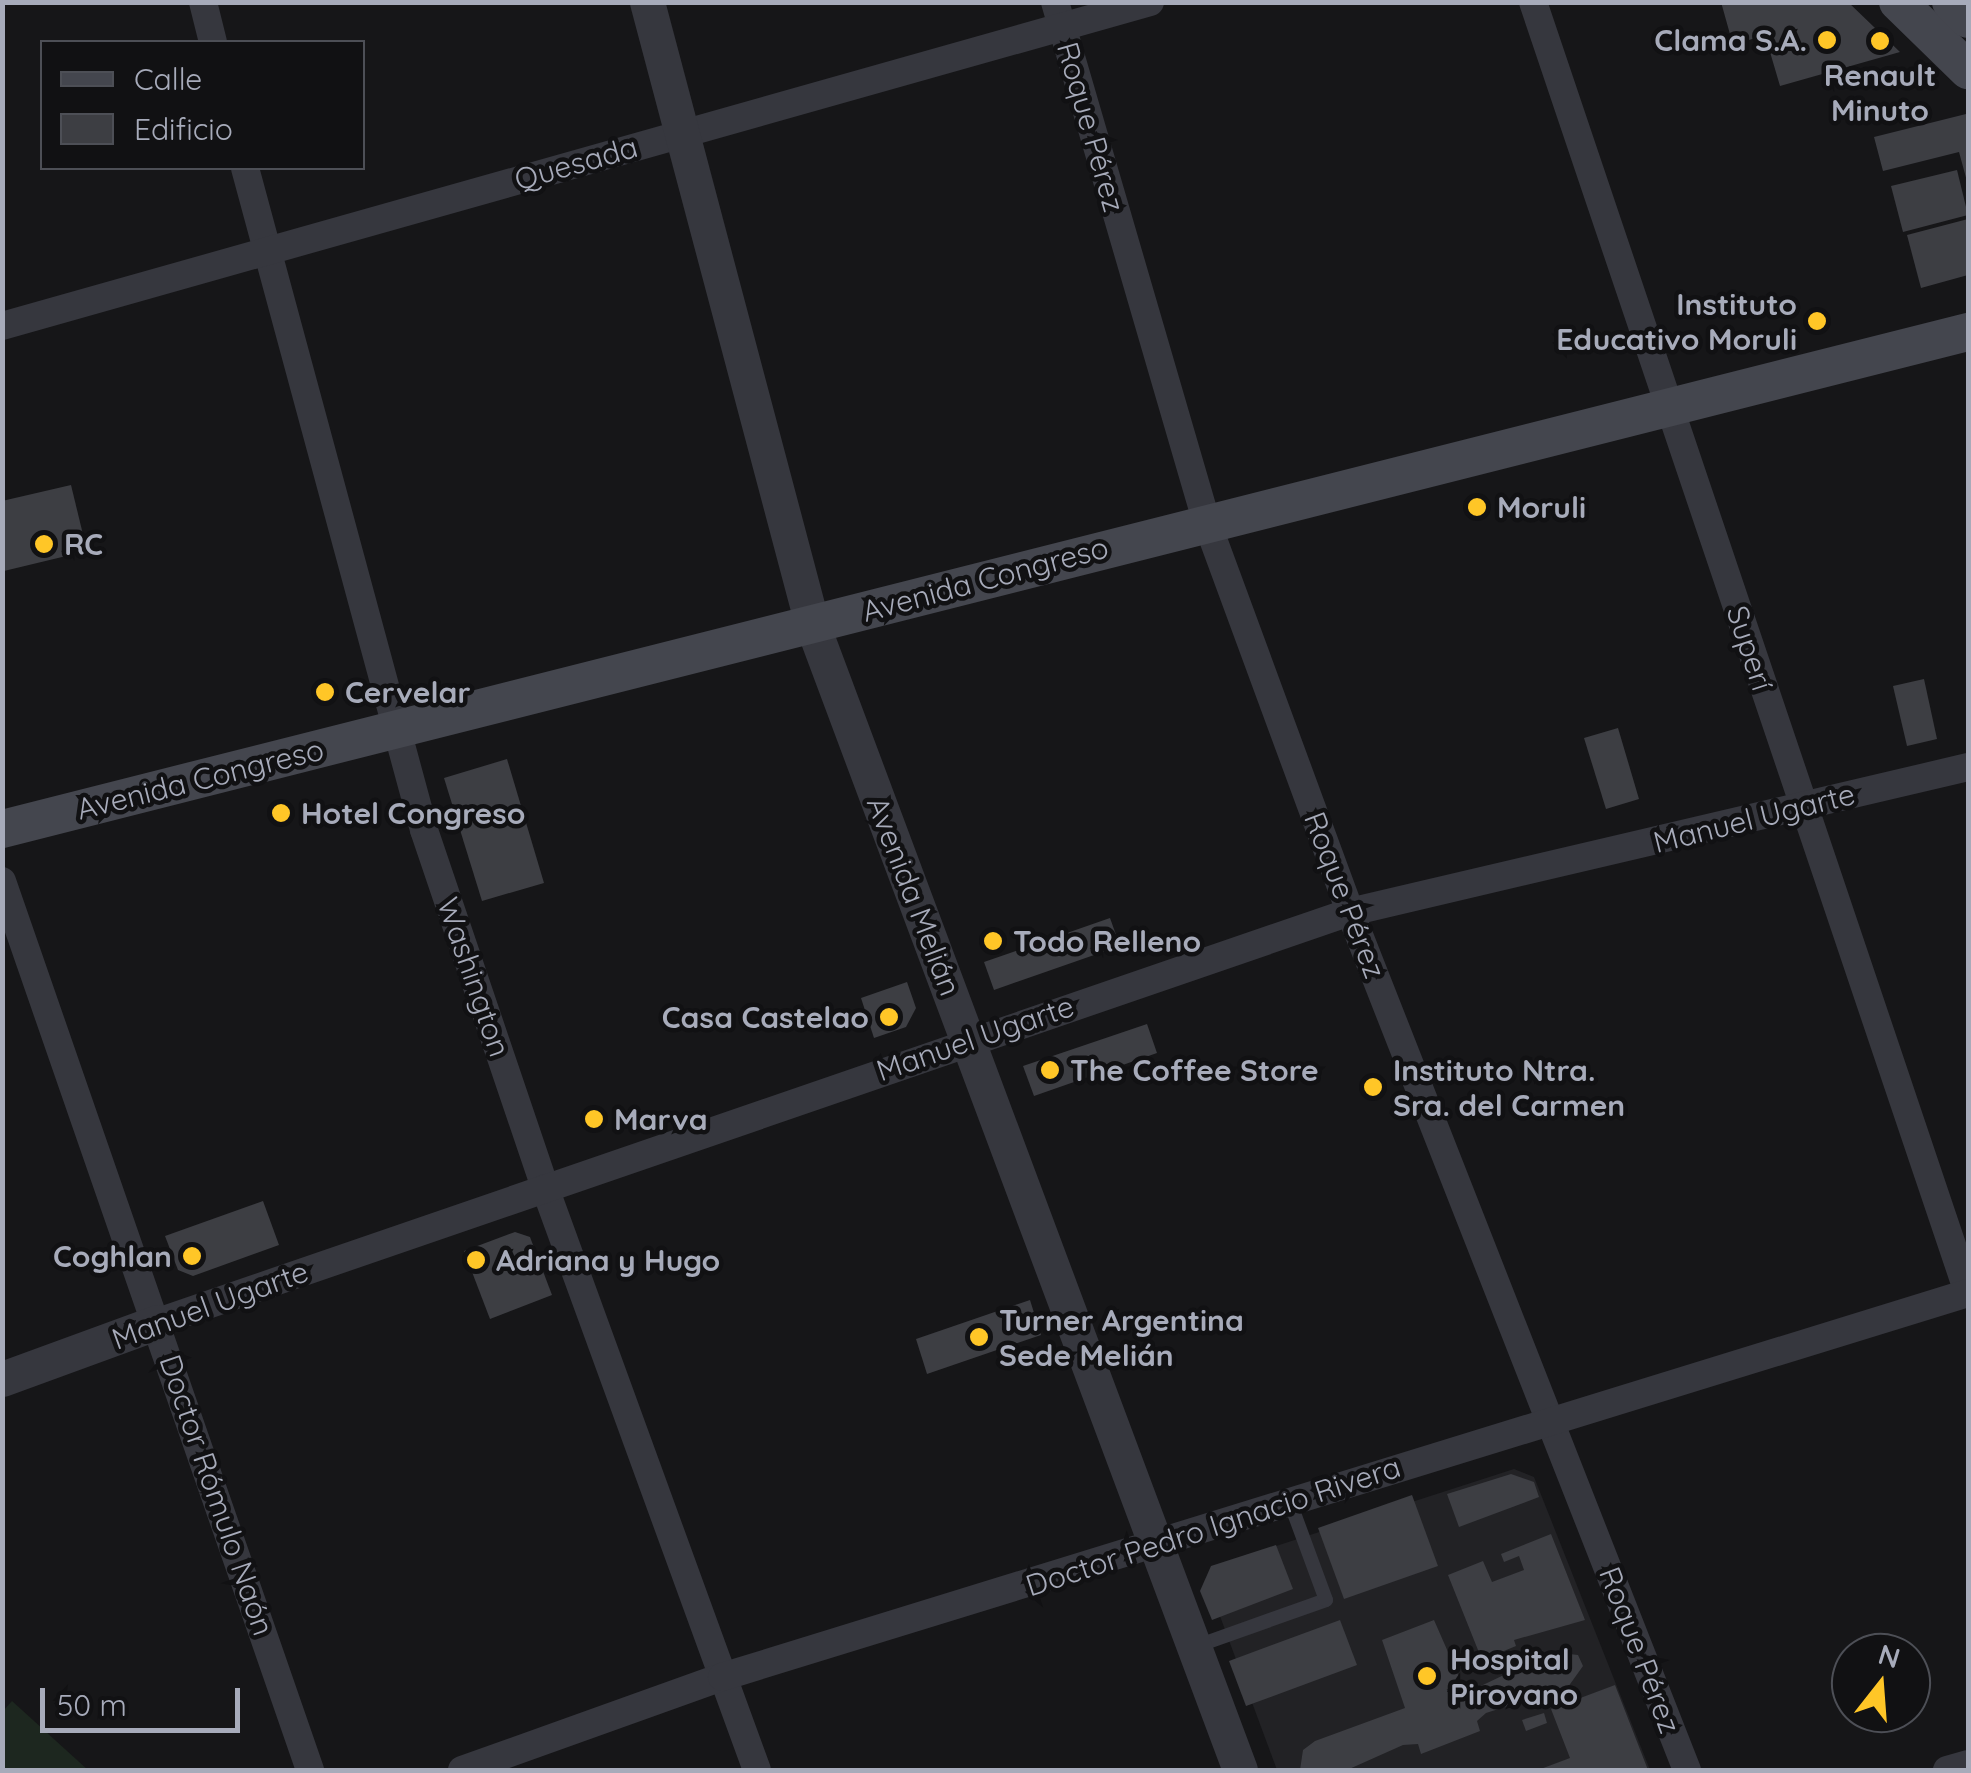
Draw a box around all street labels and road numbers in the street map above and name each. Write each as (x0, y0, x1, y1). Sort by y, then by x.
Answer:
street label: Roque Pérez (1050, 38, 1132, 216)
street label: Quesada (510, 128, 642, 198)
street label: Avenida Congreso (858, 529, 1112, 629)
street label: Superí (1719, 601, 1781, 695)
street label: Avenida Congreso (73, 731, 327, 827)
street label: Manuel Ugarte (1650, 776, 1858, 860)
street label: Avenida Melián (860, 791, 968, 1001)
street label: Roque Pérez (1297, 807, 1393, 983)
street label: Washington (430, 893, 518, 1061)
street label: Manuel Ugarte (872, 987, 1078, 1089)
street label: Manuel Ugarte (107, 1253, 313, 1357)
street label: Doctor Rómulo Naón (152, 1350, 282, 1640)
street label: Doctor Pedro Ignacio Rivera (1021, 1448, 1405, 1604)
street label: Roque Pérez (1592, 1562, 1688, 1738)

